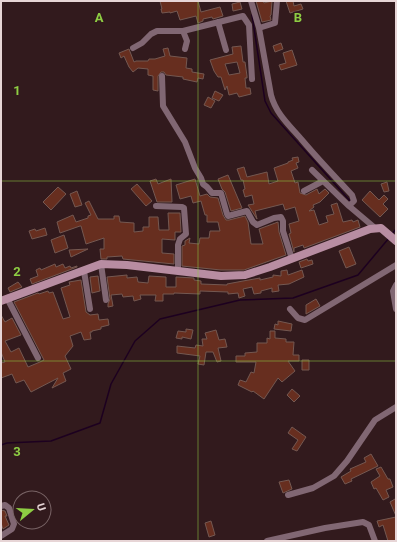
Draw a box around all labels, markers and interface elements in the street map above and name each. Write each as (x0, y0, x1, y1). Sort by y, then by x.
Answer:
text: A (95, 10, 104, 25)
text: B (294, 10, 302, 25)
text: 1 (13, 83, 21, 98)
text: 2 (13, 264, 21, 279)
text: 3 (13, 444, 21, 459)
north arrow (12, 490, 52, 530)
text: U (34, 502, 48, 513)

